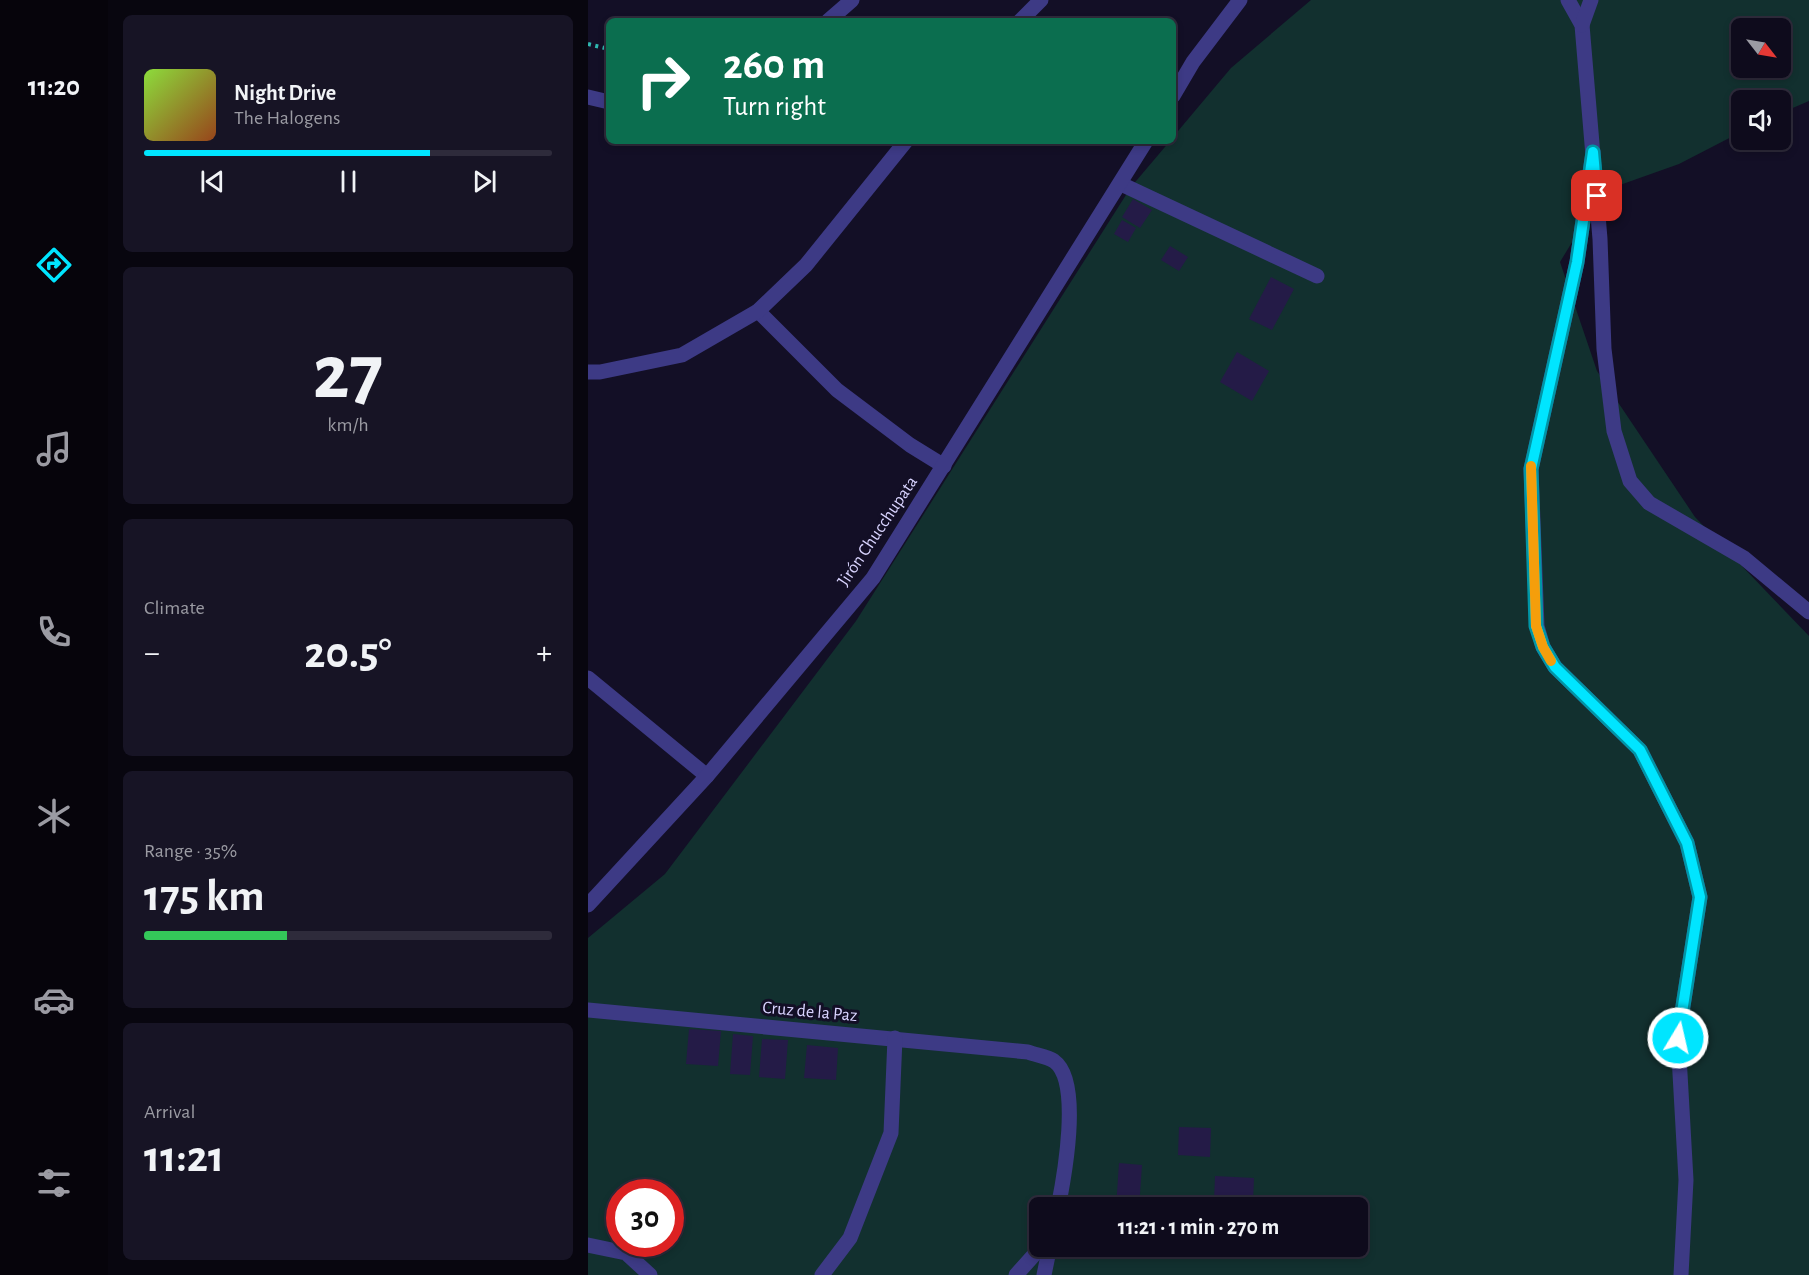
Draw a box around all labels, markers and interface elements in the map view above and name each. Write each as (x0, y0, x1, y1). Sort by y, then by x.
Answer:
north arrow (1731, 18, 1791, 78)
map controls (1731, 18, 1791, 150)
icon: right (624, 42, 702, 120)
text: 260 m (723, 44, 825, 86)
text: 11:20 (28, 73, 80, 100)
text: Night Drive (234, 82, 336, 104)
button: sound (1731, 90, 1791, 150)
text: Turn right (723, 93, 826, 120)
text: The Halogens (234, 108, 340, 128)
icon: previous (196, 165, 229, 198)
icon: pause (332, 165, 365, 198)
icon: next (468, 165, 501, 198)
pin (1571, 170, 1622, 221)
icon: arrive (1580, 179, 1613, 212)
icon: directions (33, 244, 75, 286)
text: 27 (313, 335, 383, 413)
text: km/h (327, 415, 369, 435)
icon: music (33, 428, 75, 470)
street label: Jirón Chucchupata (834, 473, 921, 590)
text: Climate (144, 598, 205, 618)
icon: phone (33, 611, 75, 653)
text: 20.5° (304, 631, 392, 676)
text: − (144, 637, 160, 670)
text: + (536, 637, 552, 670)
icon: climate (33, 795, 75, 837)
text: Range · 35% (144, 841, 237, 861)
text: 175 km (144, 874, 264, 919)
icon: car (33, 979, 75, 1021)
street label: Cruz de la Paz (762, 999, 858, 1025)
position arrow (1646, 1006, 1710, 1070)
text: Arrival (144, 1102, 195, 1122)
text: 11:21 (144, 1135, 224, 1180)
icon: filters (33, 1162, 75, 1204)
speed limit sign: 30 (606, 1179, 684, 1257)
text: 11:21 · 1 min · 270 m (1118, 1216, 1279, 1238)

